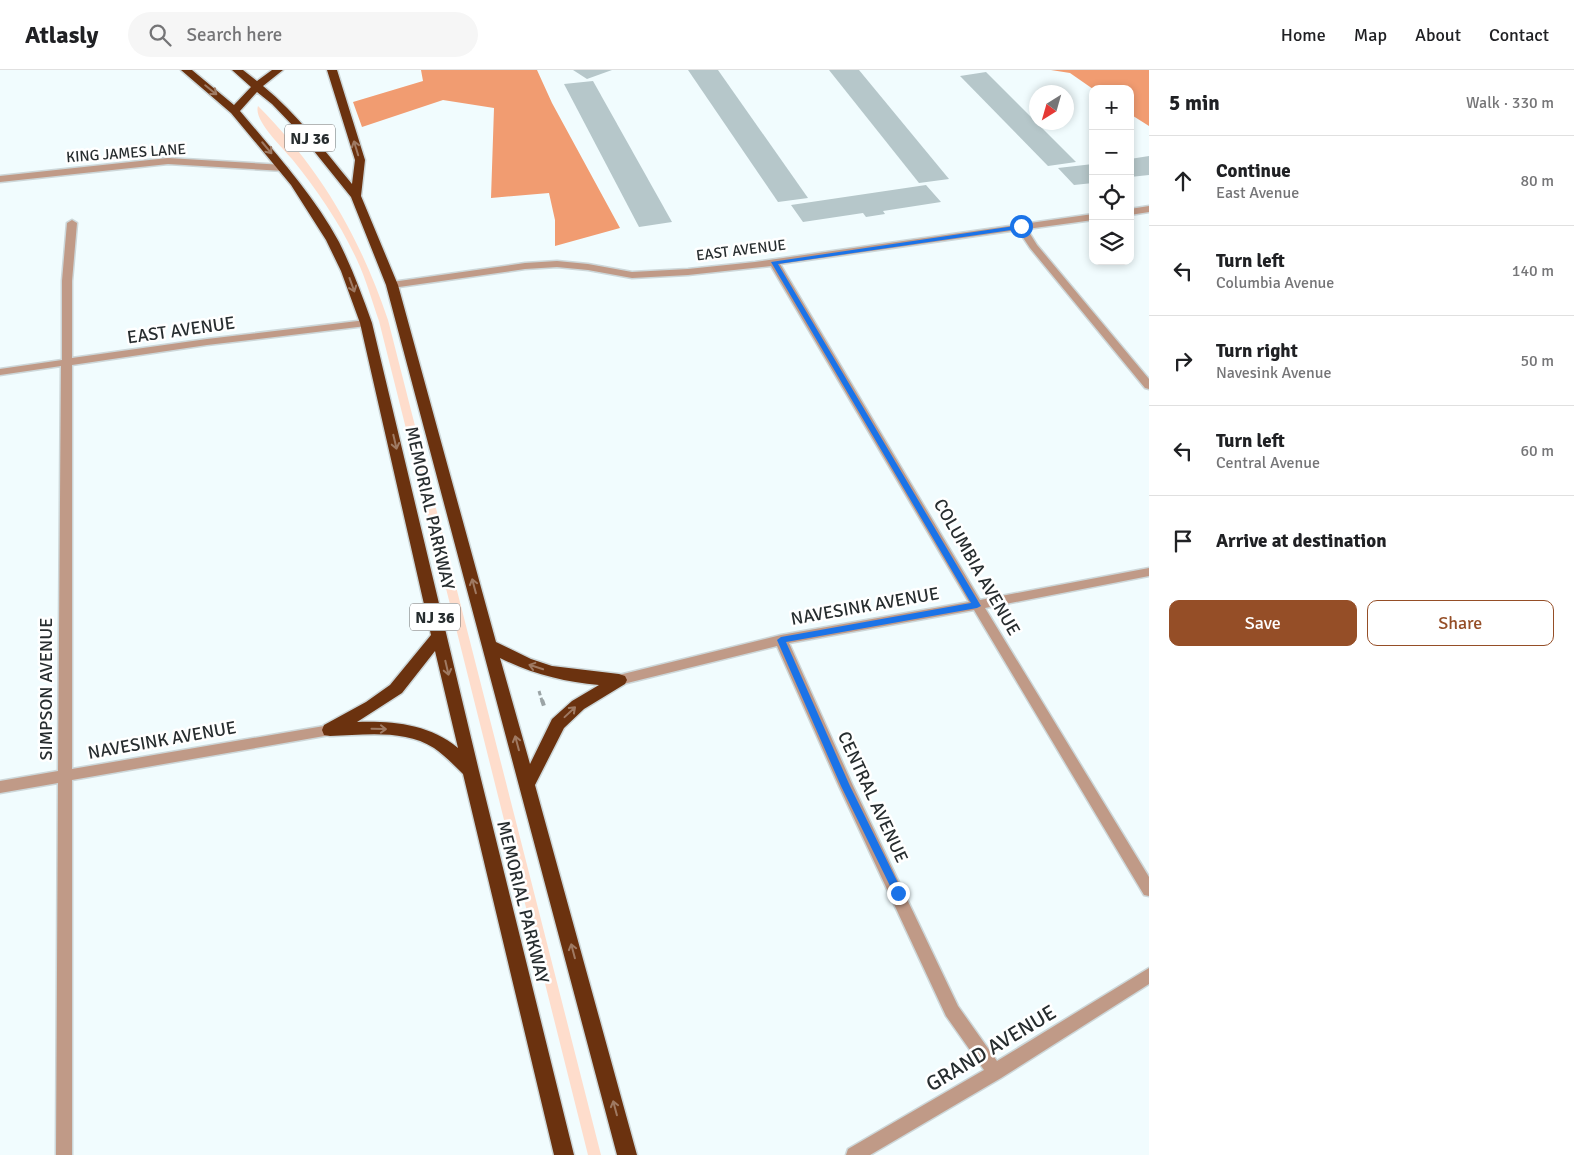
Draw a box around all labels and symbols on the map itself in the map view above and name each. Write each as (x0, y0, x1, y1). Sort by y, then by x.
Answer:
one-way arrow (204, 85, 217, 96)
north arrow (1029, 85, 1074, 130)
road number: NJ 36 (285, 124, 335, 152)
street label: KING JAMES LANE (66, 140, 186, 166)
one-way arrow (351, 140, 361, 156)
one-way arrow (262, 141, 273, 154)
route start (1010, 215, 1033, 238)
street label: EAST AVENUE (695, 236, 787, 264)
one-way arrow (348, 277, 357, 292)
street label: EAST AVENUE (126, 312, 236, 348)
street label: MEMORIAL PARKWAY (401, 424, 459, 592)
one-way arrow (391, 433, 400, 449)
street label: COLUMBIA AVENUE (929, 495, 1025, 639)
one-way arrow (469, 579, 479, 595)
street label: NAVESINK AVENUE (789, 582, 941, 630)
road number: NJ 36 (410, 604, 460, 630)
street label: SIMPSON AVENUE (35, 617, 57, 761)
one-way arrow (443, 660, 452, 676)
one-way arrow (529, 661, 545, 671)
one-way arrow (564, 706, 577, 718)
street label: NAVESINK AVENUE (86, 716, 238, 764)
one-way arrow (370, 724, 386, 734)
street label: CENTRAL AVENUE (833, 728, 913, 866)
one-way arrow (512, 736, 521, 752)
street label: MEMORIAL PARKWAY (492, 818, 554, 986)
route end (887, 882, 910, 905)
one-way arrow (567, 943, 577, 959)
street label: GRAND AVENUE (921, 999, 1061, 1097)
one-way arrow (609, 1100, 619, 1116)

